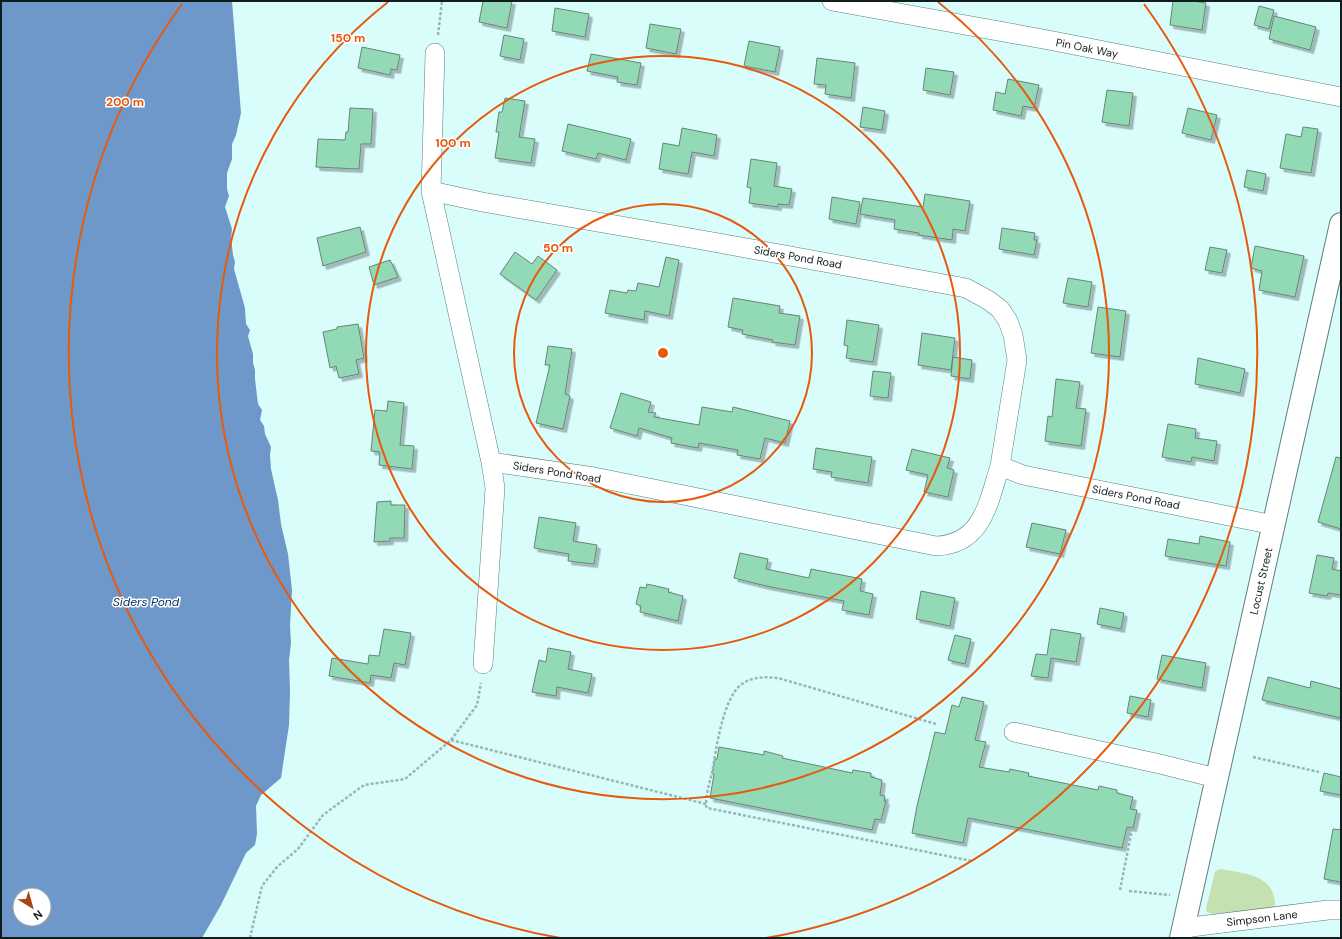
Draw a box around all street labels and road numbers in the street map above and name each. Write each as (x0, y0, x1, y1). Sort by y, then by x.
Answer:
street label: Pin Oak Way (1055, 35, 1119, 61)
street label: Siders Pond Road (753, 242, 843, 272)
street label: Siders Pond Road (512, 458, 602, 486)
street label: Siders Pond Road (1091, 482, 1181, 512)
street label: Locust Street (1246, 546, 1276, 616)
street label: Simpson Lane (1226, 907, 1298, 929)

